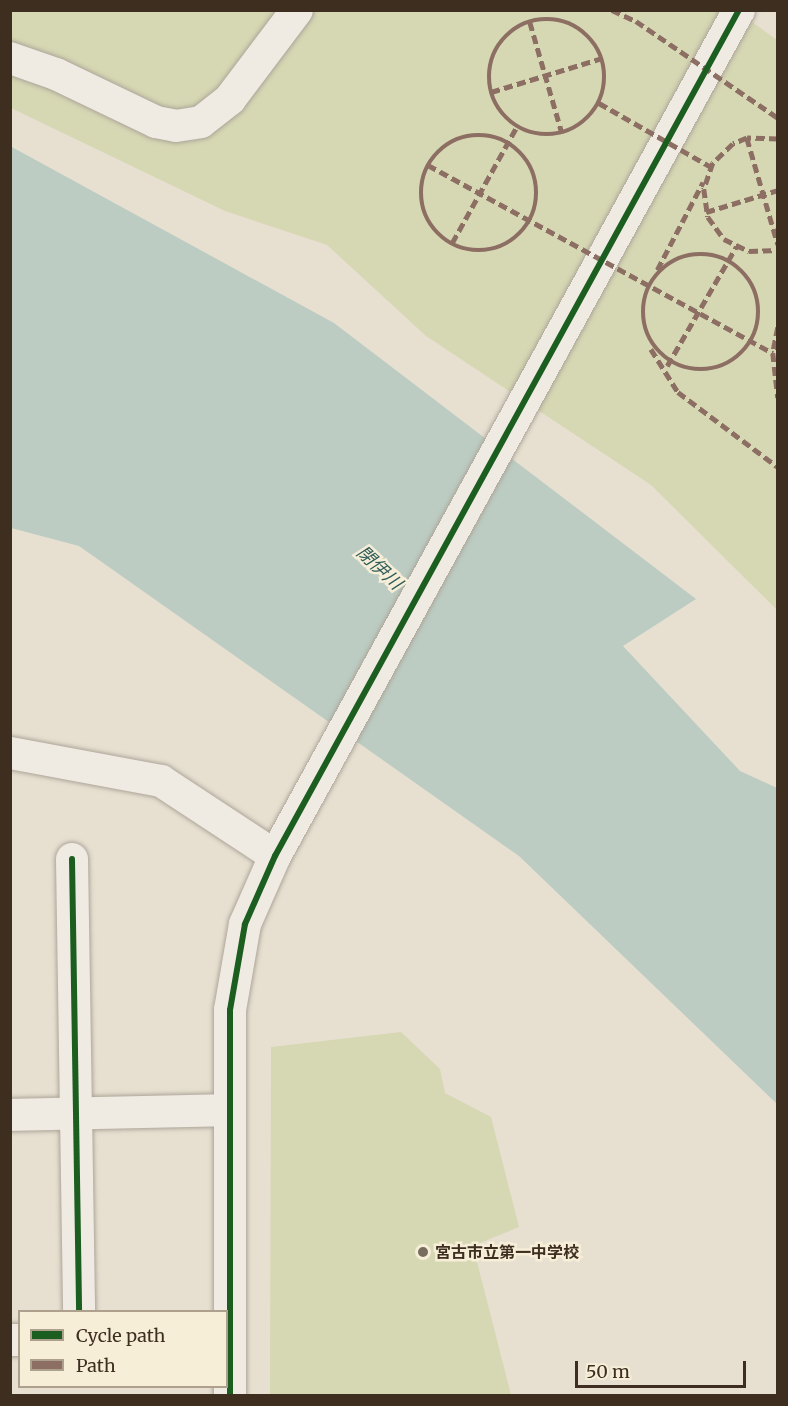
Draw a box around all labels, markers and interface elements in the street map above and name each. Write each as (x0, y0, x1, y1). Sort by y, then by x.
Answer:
water label: 閉伊川 (352, 542, 406, 594)
place label: 宮古市立第一中学校 (435, 1242, 579, 1262)
marker: 宮古市立第一中学校 (416, 1245, 430, 1259)
legend (18, 1310, 228, 1388)
text: Cycle path (76, 1324, 165, 1347)
scale bar (578, 1349, 749, 1387)
text: Path (76, 1354, 116, 1377)
text: 50 m (586, 1360, 630, 1383)

